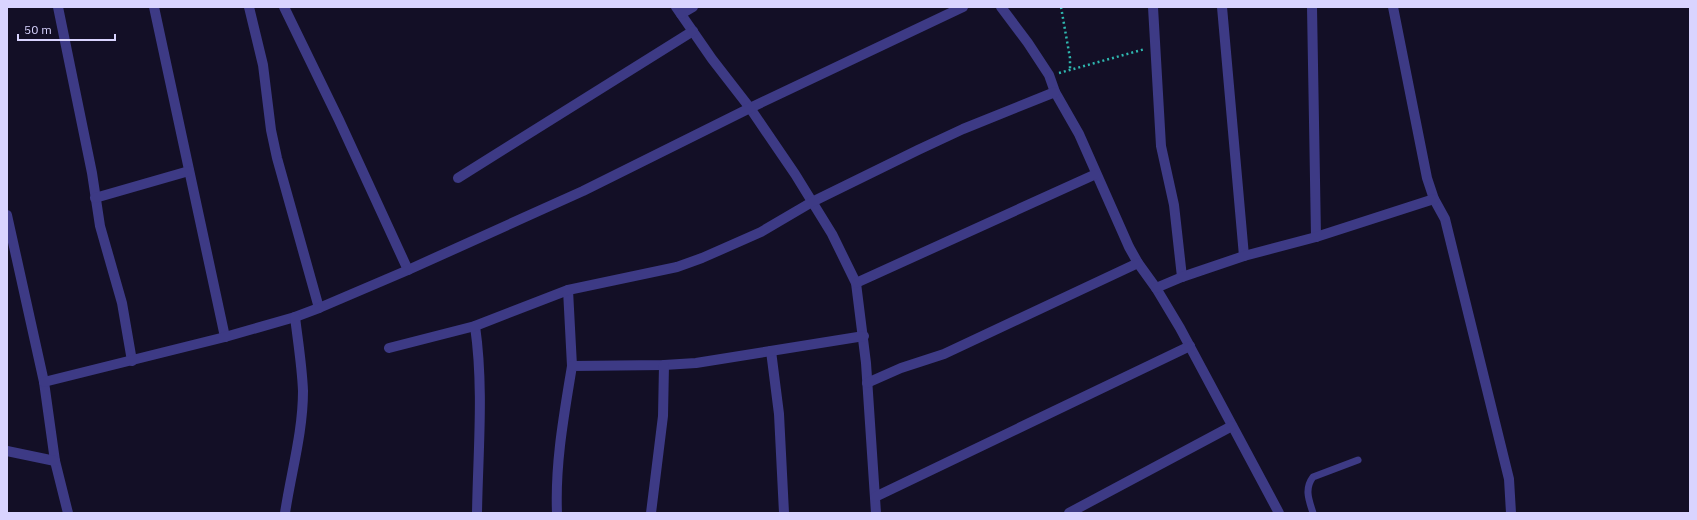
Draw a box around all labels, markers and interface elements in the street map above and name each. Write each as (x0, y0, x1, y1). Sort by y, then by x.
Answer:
scale bar (18, 16, 115, 42)
text: 50 m (24, 22, 52, 37)

